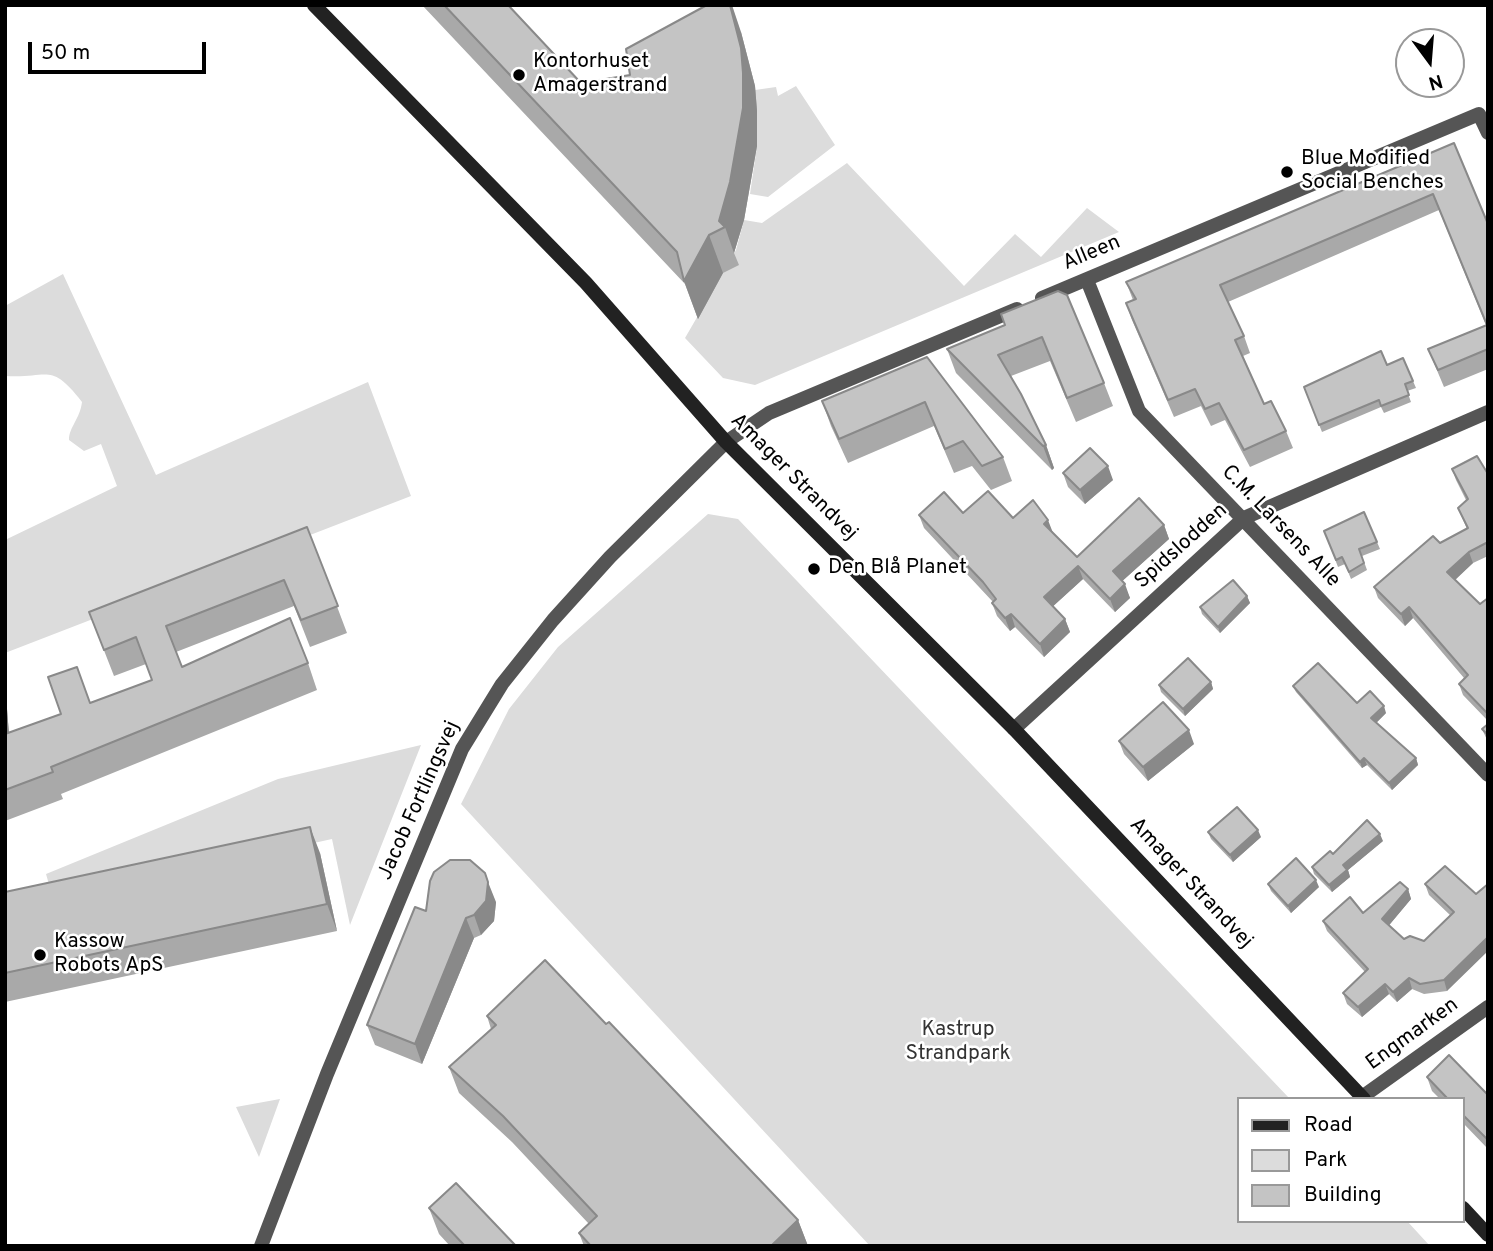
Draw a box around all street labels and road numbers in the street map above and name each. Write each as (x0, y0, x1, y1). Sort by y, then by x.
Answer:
street label: Alleen (1059, 231, 1125, 277)
street label: Amager Strandvej (724, 409, 862, 547)
street label: C.M. Larsens Alle (1215, 461, 1345, 593)
street label: Spidslodden (1130, 499, 1234, 595)
street label: Jacob Fortlingsvej (374, 718, 466, 884)
street label: Amager Strandvej (1123, 813, 1257, 955)
street label: Engmarken (1362, 993, 1464, 1077)

